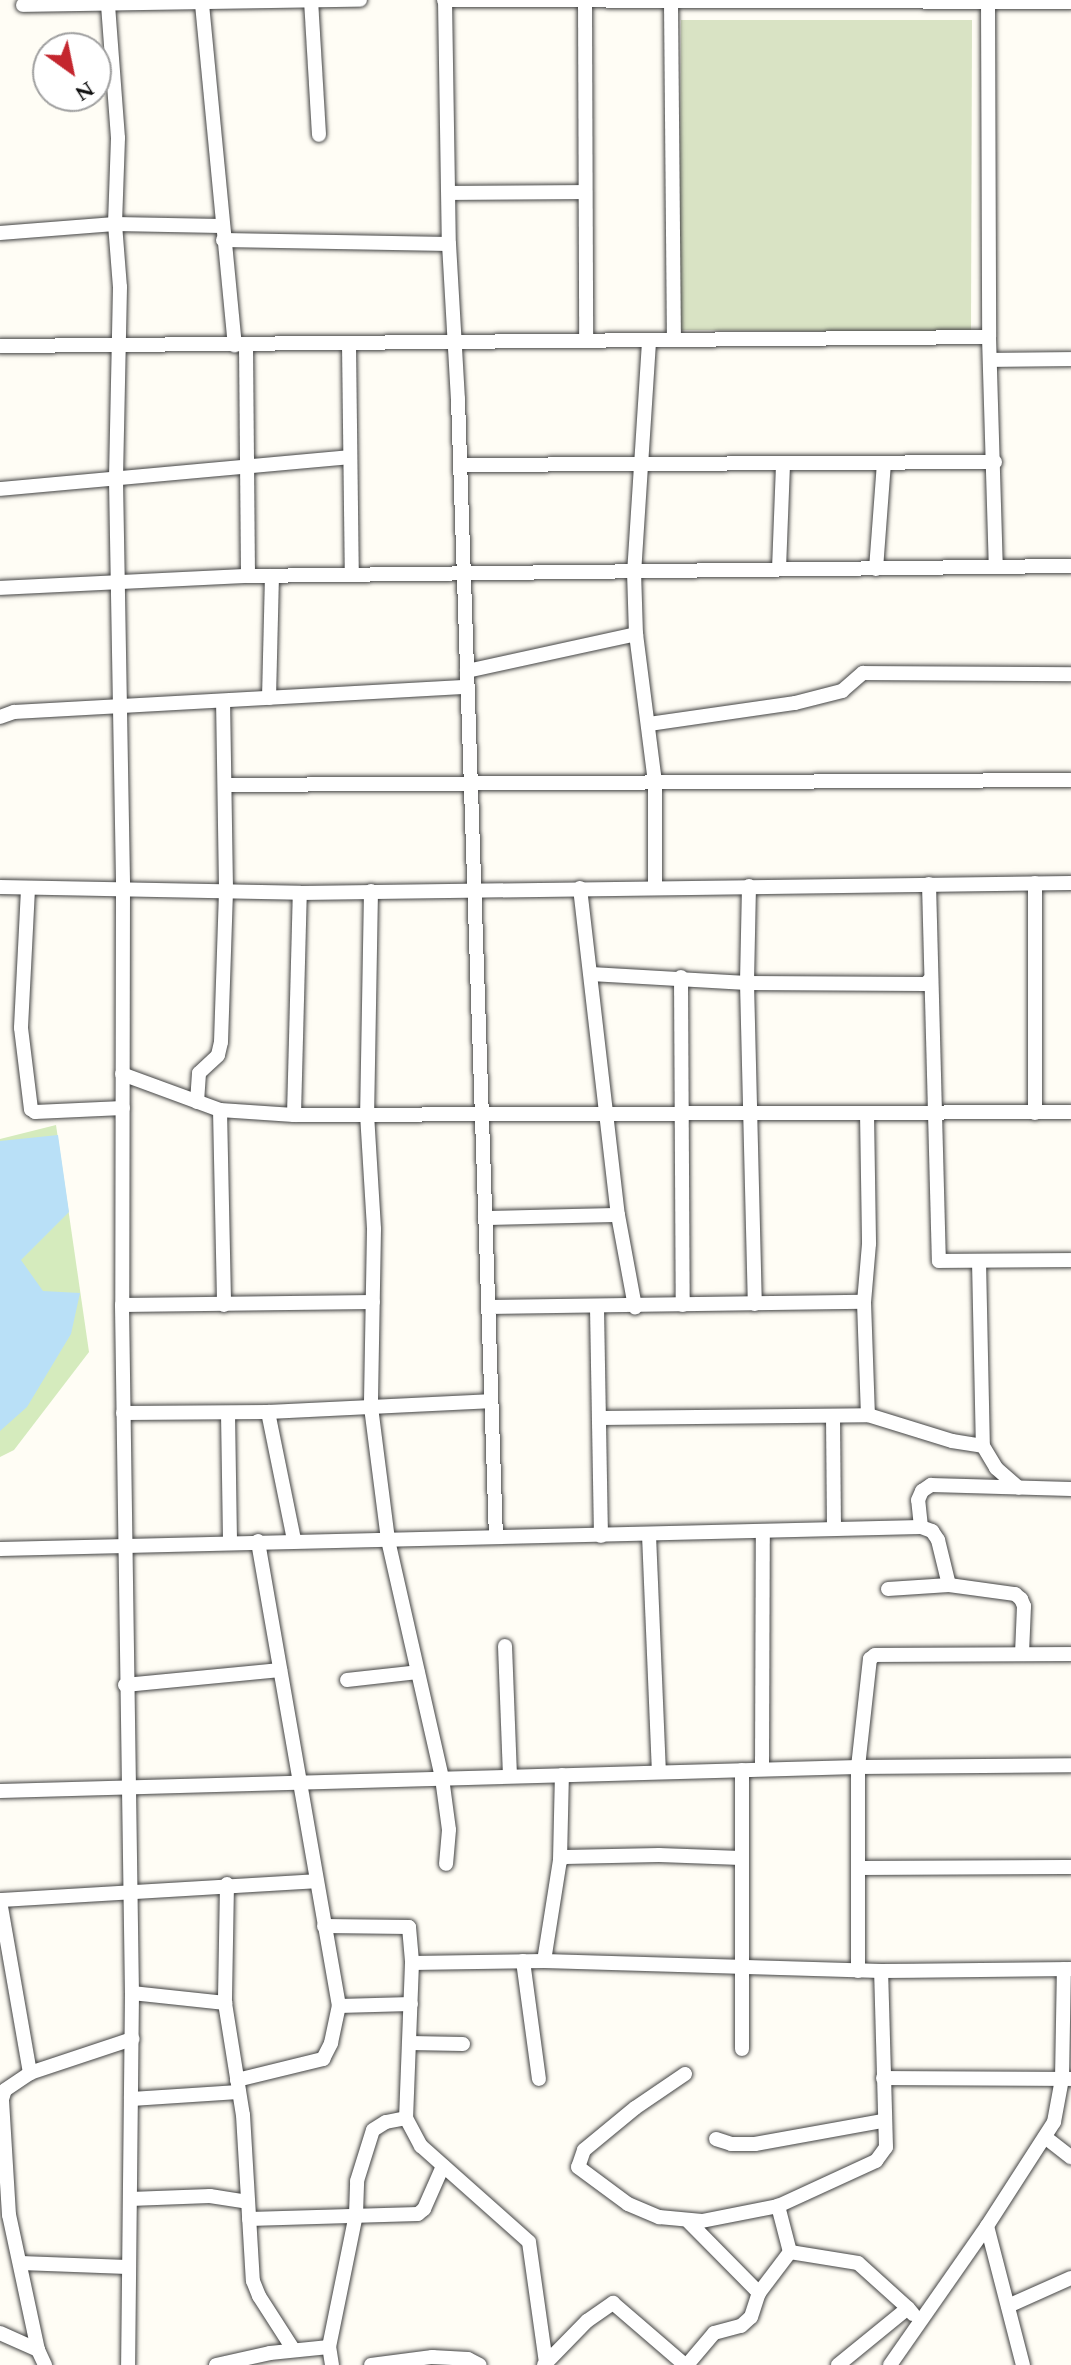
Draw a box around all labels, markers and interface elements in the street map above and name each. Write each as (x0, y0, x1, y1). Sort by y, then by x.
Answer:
north arrow (32, 32, 112, 112)
text: N (68, 72, 101, 110)

